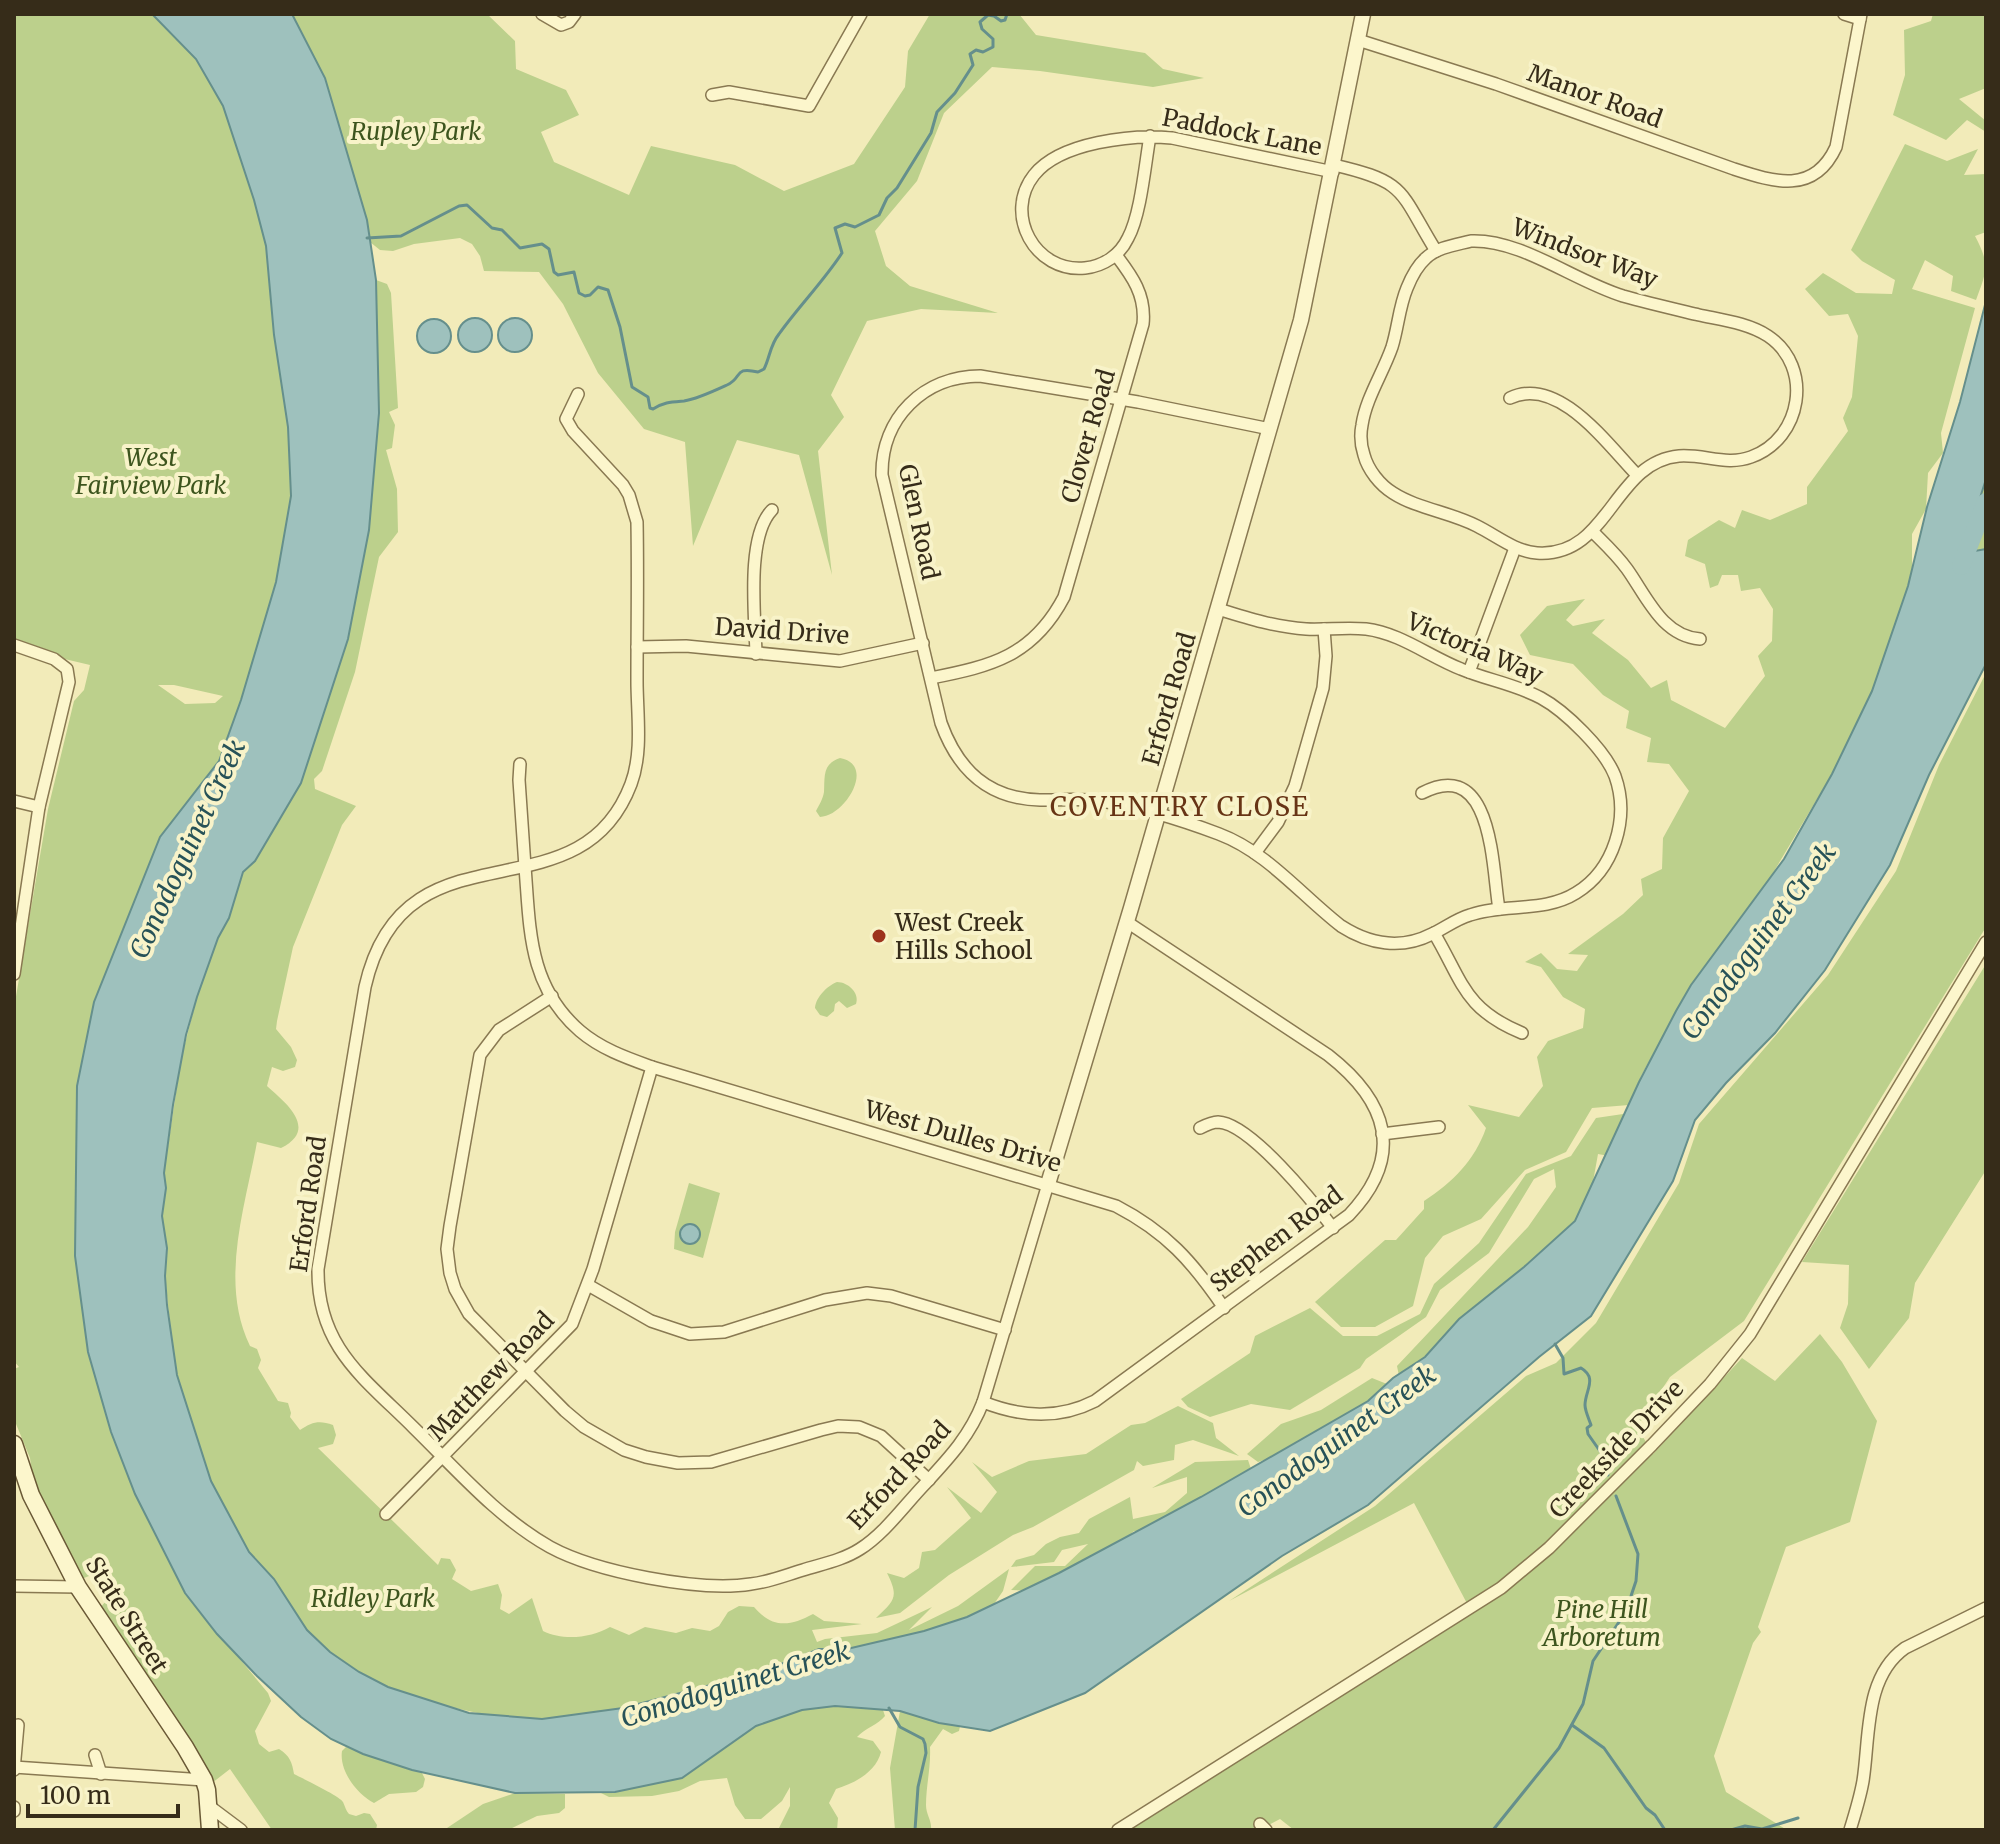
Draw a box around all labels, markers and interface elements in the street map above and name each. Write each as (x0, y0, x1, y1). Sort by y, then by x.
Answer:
street label: Manor Road (1523, 57, 1667, 135)
street label: Paddock Lane (1160, 101, 1324, 163)
park label: Rupley Park (351, 116, 481, 147)
street label: Windsor Way (1507, 211, 1662, 295)
street label: Clover Road (1054, 366, 1122, 506)
park label: West Fairview Park (75, 442, 226, 501)
street label: Glen Road (892, 462, 946, 582)
street label: Victoria Way (1401, 605, 1548, 691)
street label: David Drive (714, 611, 850, 651)
street label: Erford Road (1135, 629, 1203, 769)
water label: Conodoguinet Creek (122, 734, 252, 964)
district label: COVENTRY CLOSE (1050, 790, 1310, 823)
water label: Conodoguinet Creek (1673, 836, 1843, 1046)
place label: West Creek Hills School (894, 907, 1032, 966)
marker: West Creek Hills School (870, 927, 888, 945)
street label: West Dulles Drive (860, 1093, 1065, 1179)
street label: Erford Road (283, 1134, 333, 1274)
street label: Stephen Road (1204, 1179, 1348, 1299)
street label: Matthew Road (422, 1305, 560, 1447)
water label: Conodoguinet Creek (1230, 1358, 1442, 1524)
street label: Creekside Drive (1542, 1373, 1690, 1525)
street label: Erford Road (841, 1414, 957, 1536)
street label: State Street (79, 1551, 175, 1680)
park label: Ridley Park (311, 1583, 435, 1614)
park label: Pine Hill Arboretum (1541, 1594, 1661, 1653)
water label: Conodoguinet Creek (617, 1633, 853, 1735)
scale bar (28, 1768, 178, 1818)
text: 100 m (40, 1780, 111, 1811)

